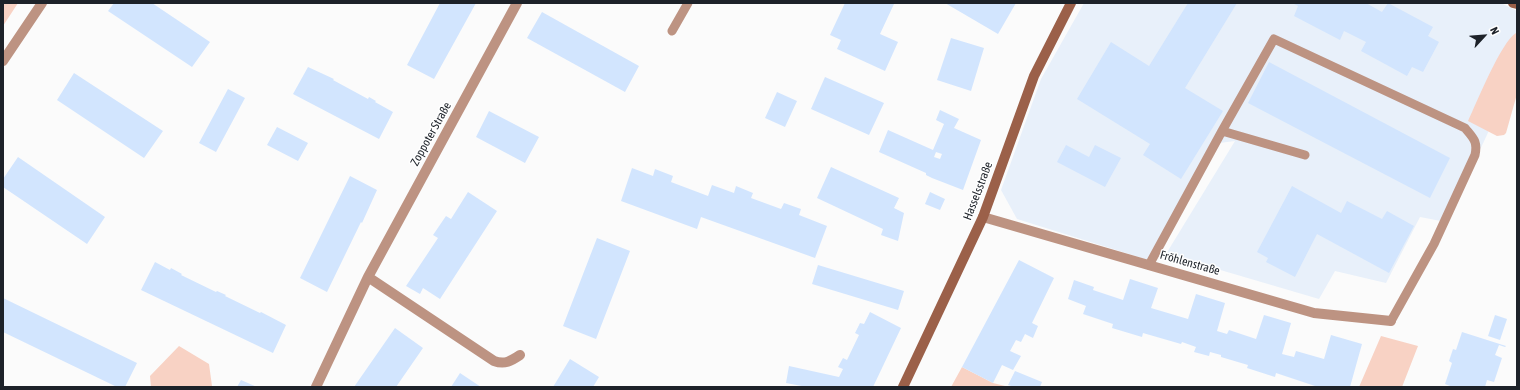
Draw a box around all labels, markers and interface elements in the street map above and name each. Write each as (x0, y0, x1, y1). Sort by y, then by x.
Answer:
north arrow (1464, 16, 1504, 56)
text: N (1488, 25, 1502, 36)
street label: Zoppoter Straße (408, 100, 454, 168)
street label: Hasselsstraße (960, 160, 996, 222)
street label: Fröhlenstraße (1158, 248, 1222, 278)

